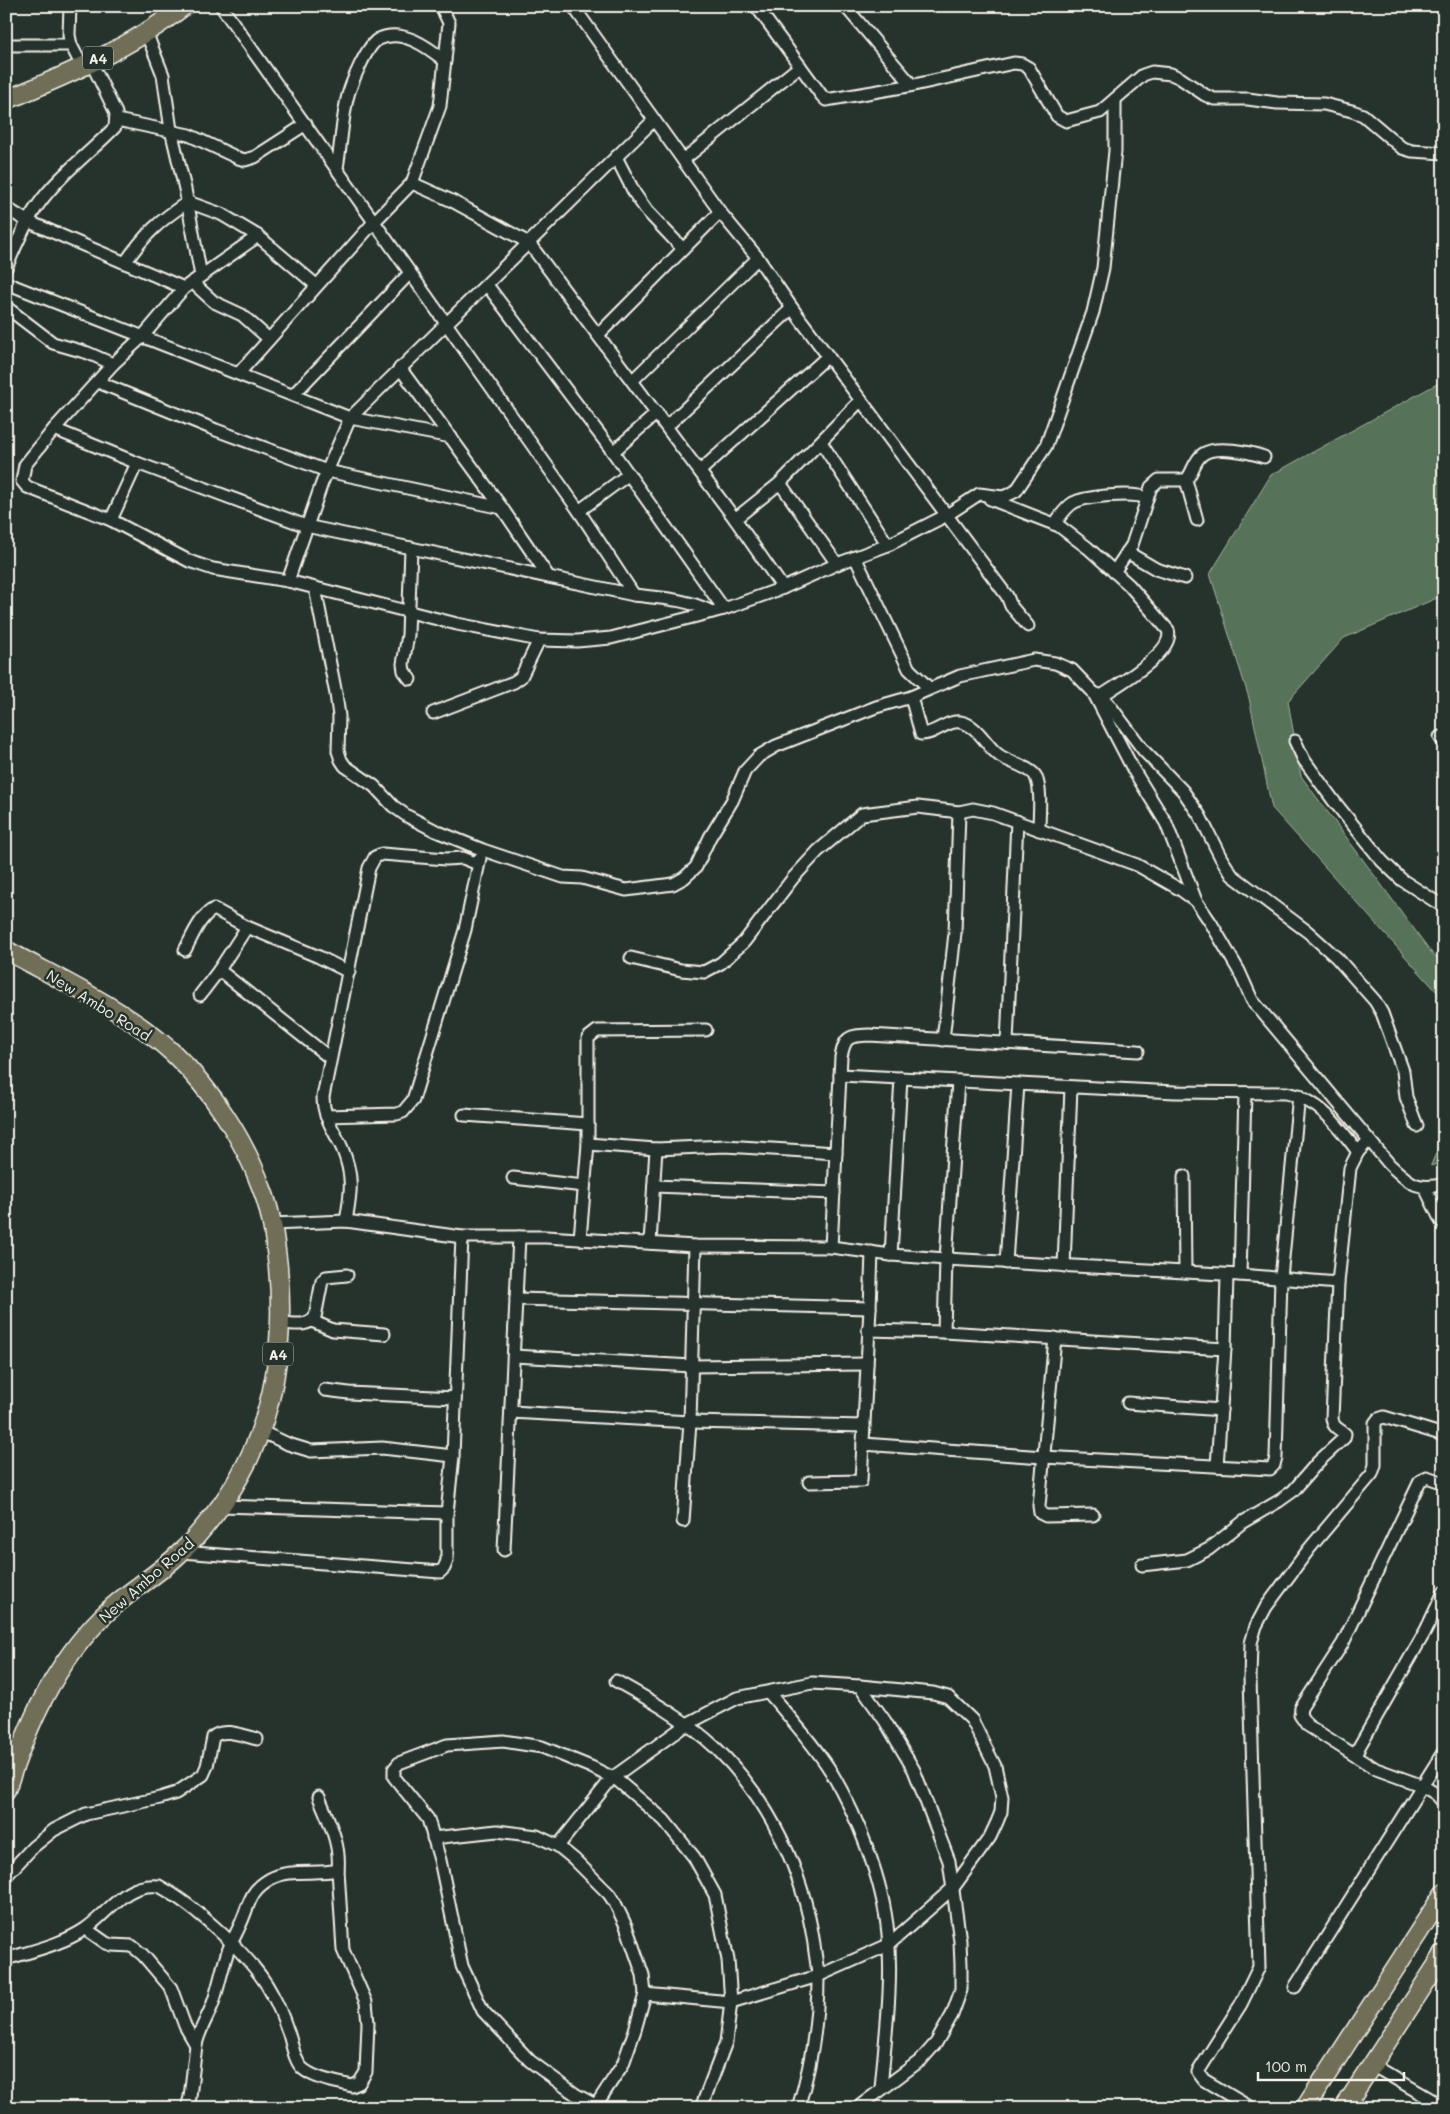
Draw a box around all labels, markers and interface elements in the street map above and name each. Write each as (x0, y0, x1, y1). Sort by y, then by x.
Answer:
road number: A4 (83, 46, 113, 70)
street label: New Ambo Road (43, 965, 155, 1045)
road number: A4 (263, 1342, 293, 1366)
street label: New Ambo Road (94, 1533, 198, 1627)
scale bar (1258, 2049, 1404, 2081)
text: 100 m (1265, 2056, 1307, 2076)

